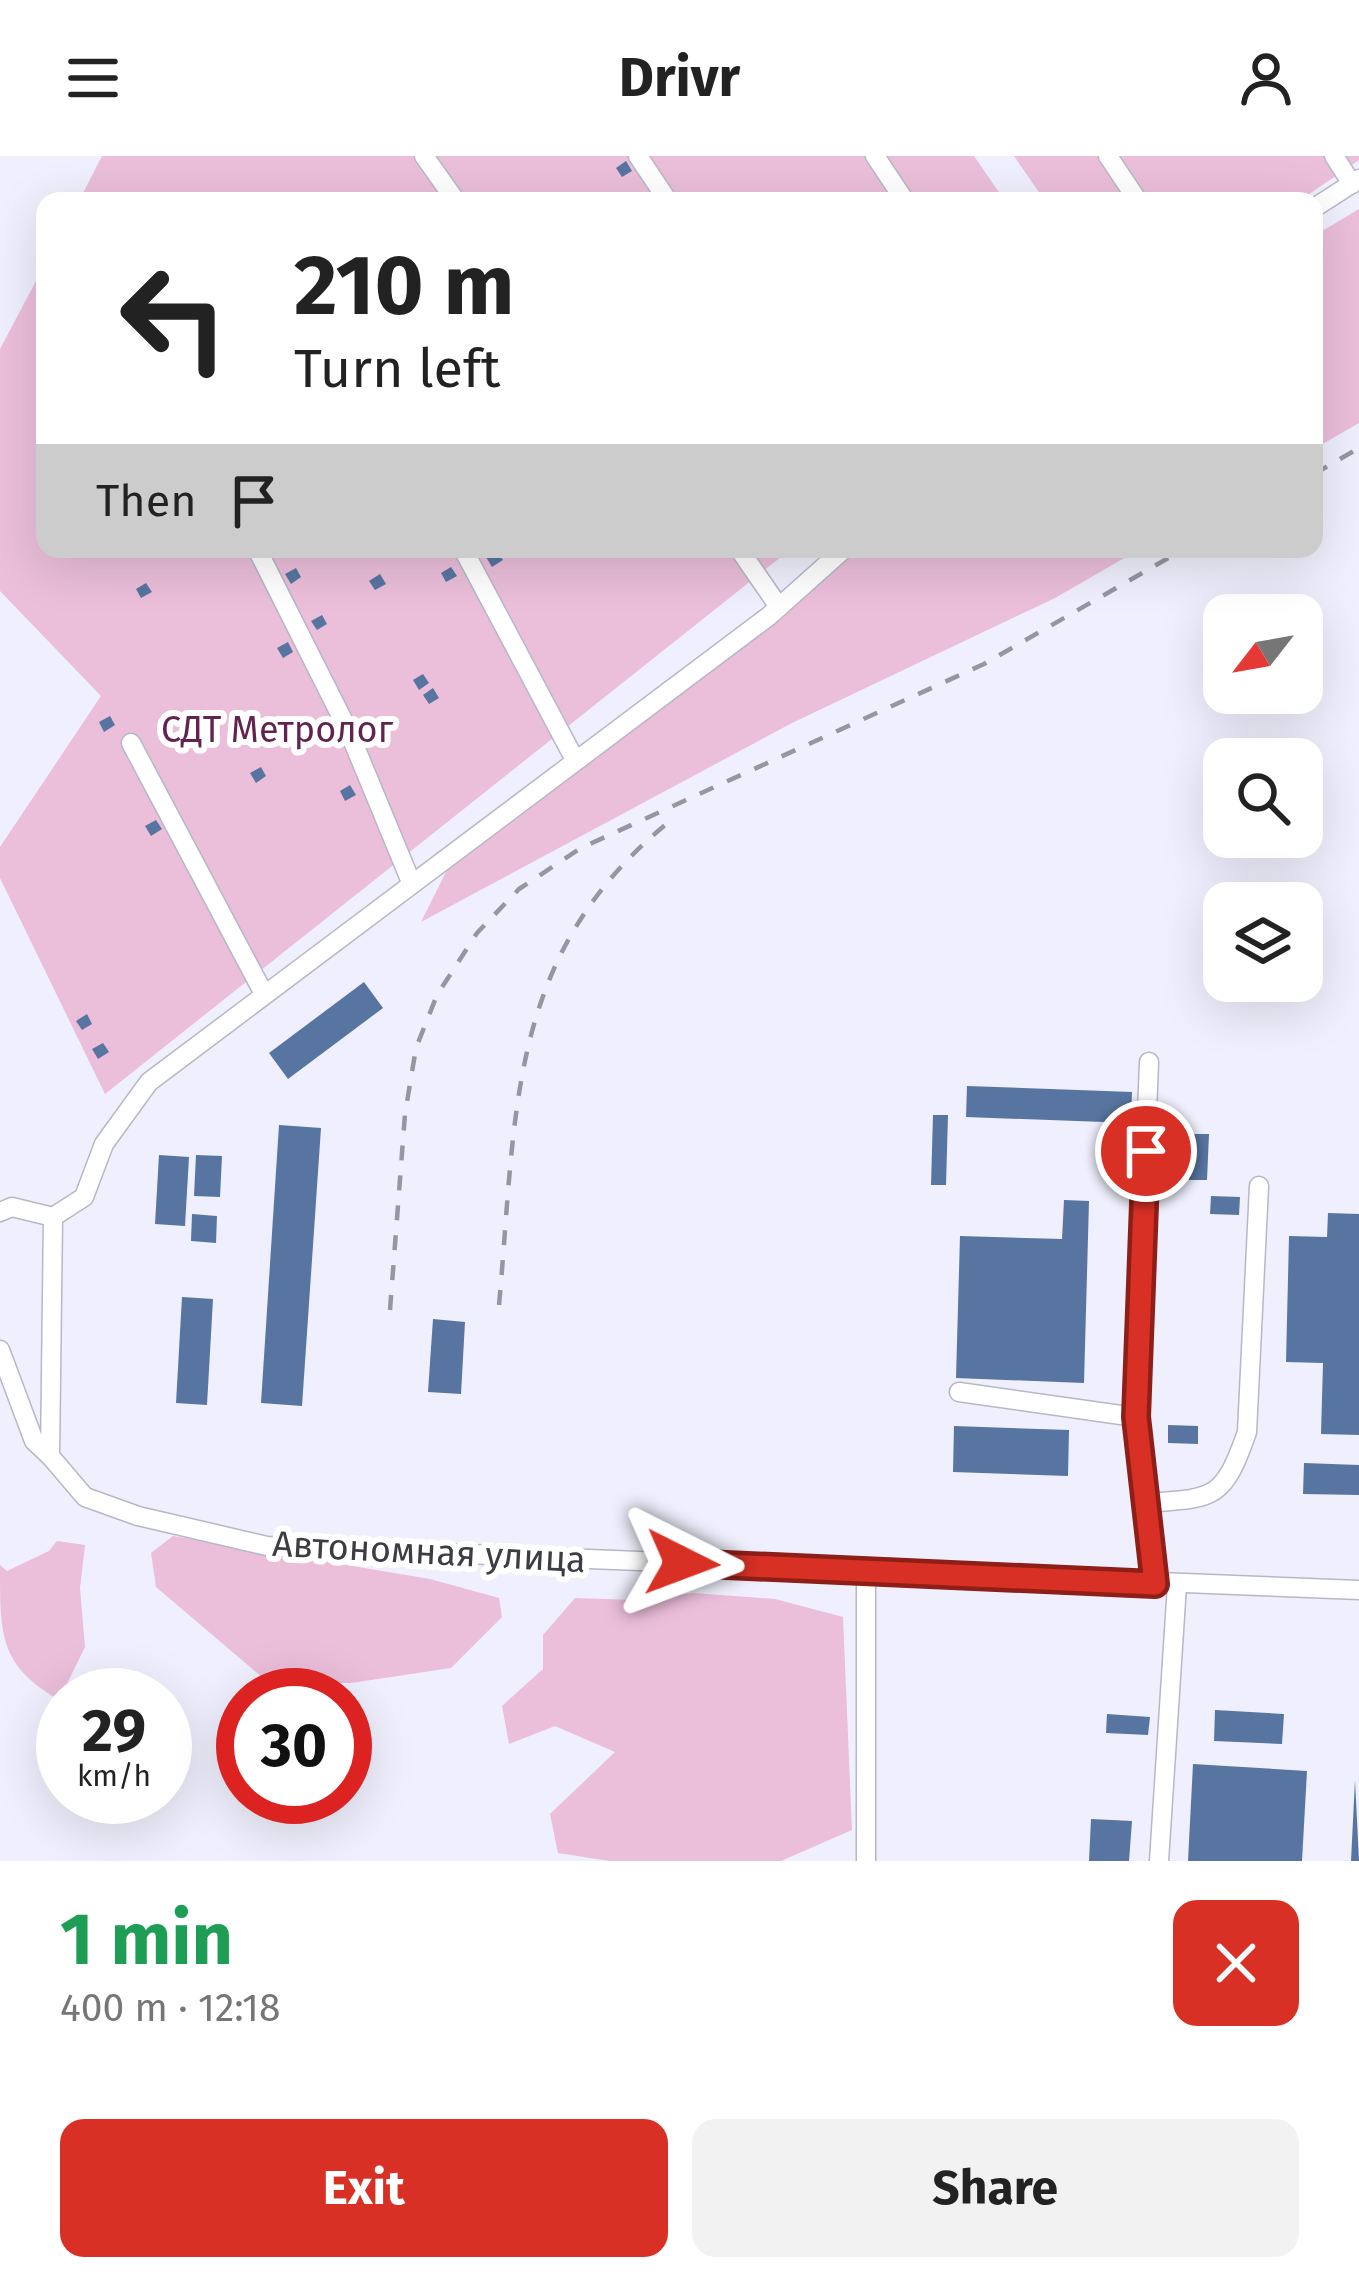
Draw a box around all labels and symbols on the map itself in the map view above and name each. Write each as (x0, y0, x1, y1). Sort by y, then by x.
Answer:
north arrow (1203, 594, 1323, 714)
park label: СДТ Метролог (161, 708, 394, 752)
pin (1095, 1100, 1197, 1202)
position arrow (619, 1500, 745, 1626)
street label: Автономная улица (271, 1522, 587, 1582)
speed limit sign: 30 (216, 1668, 372, 1824)

